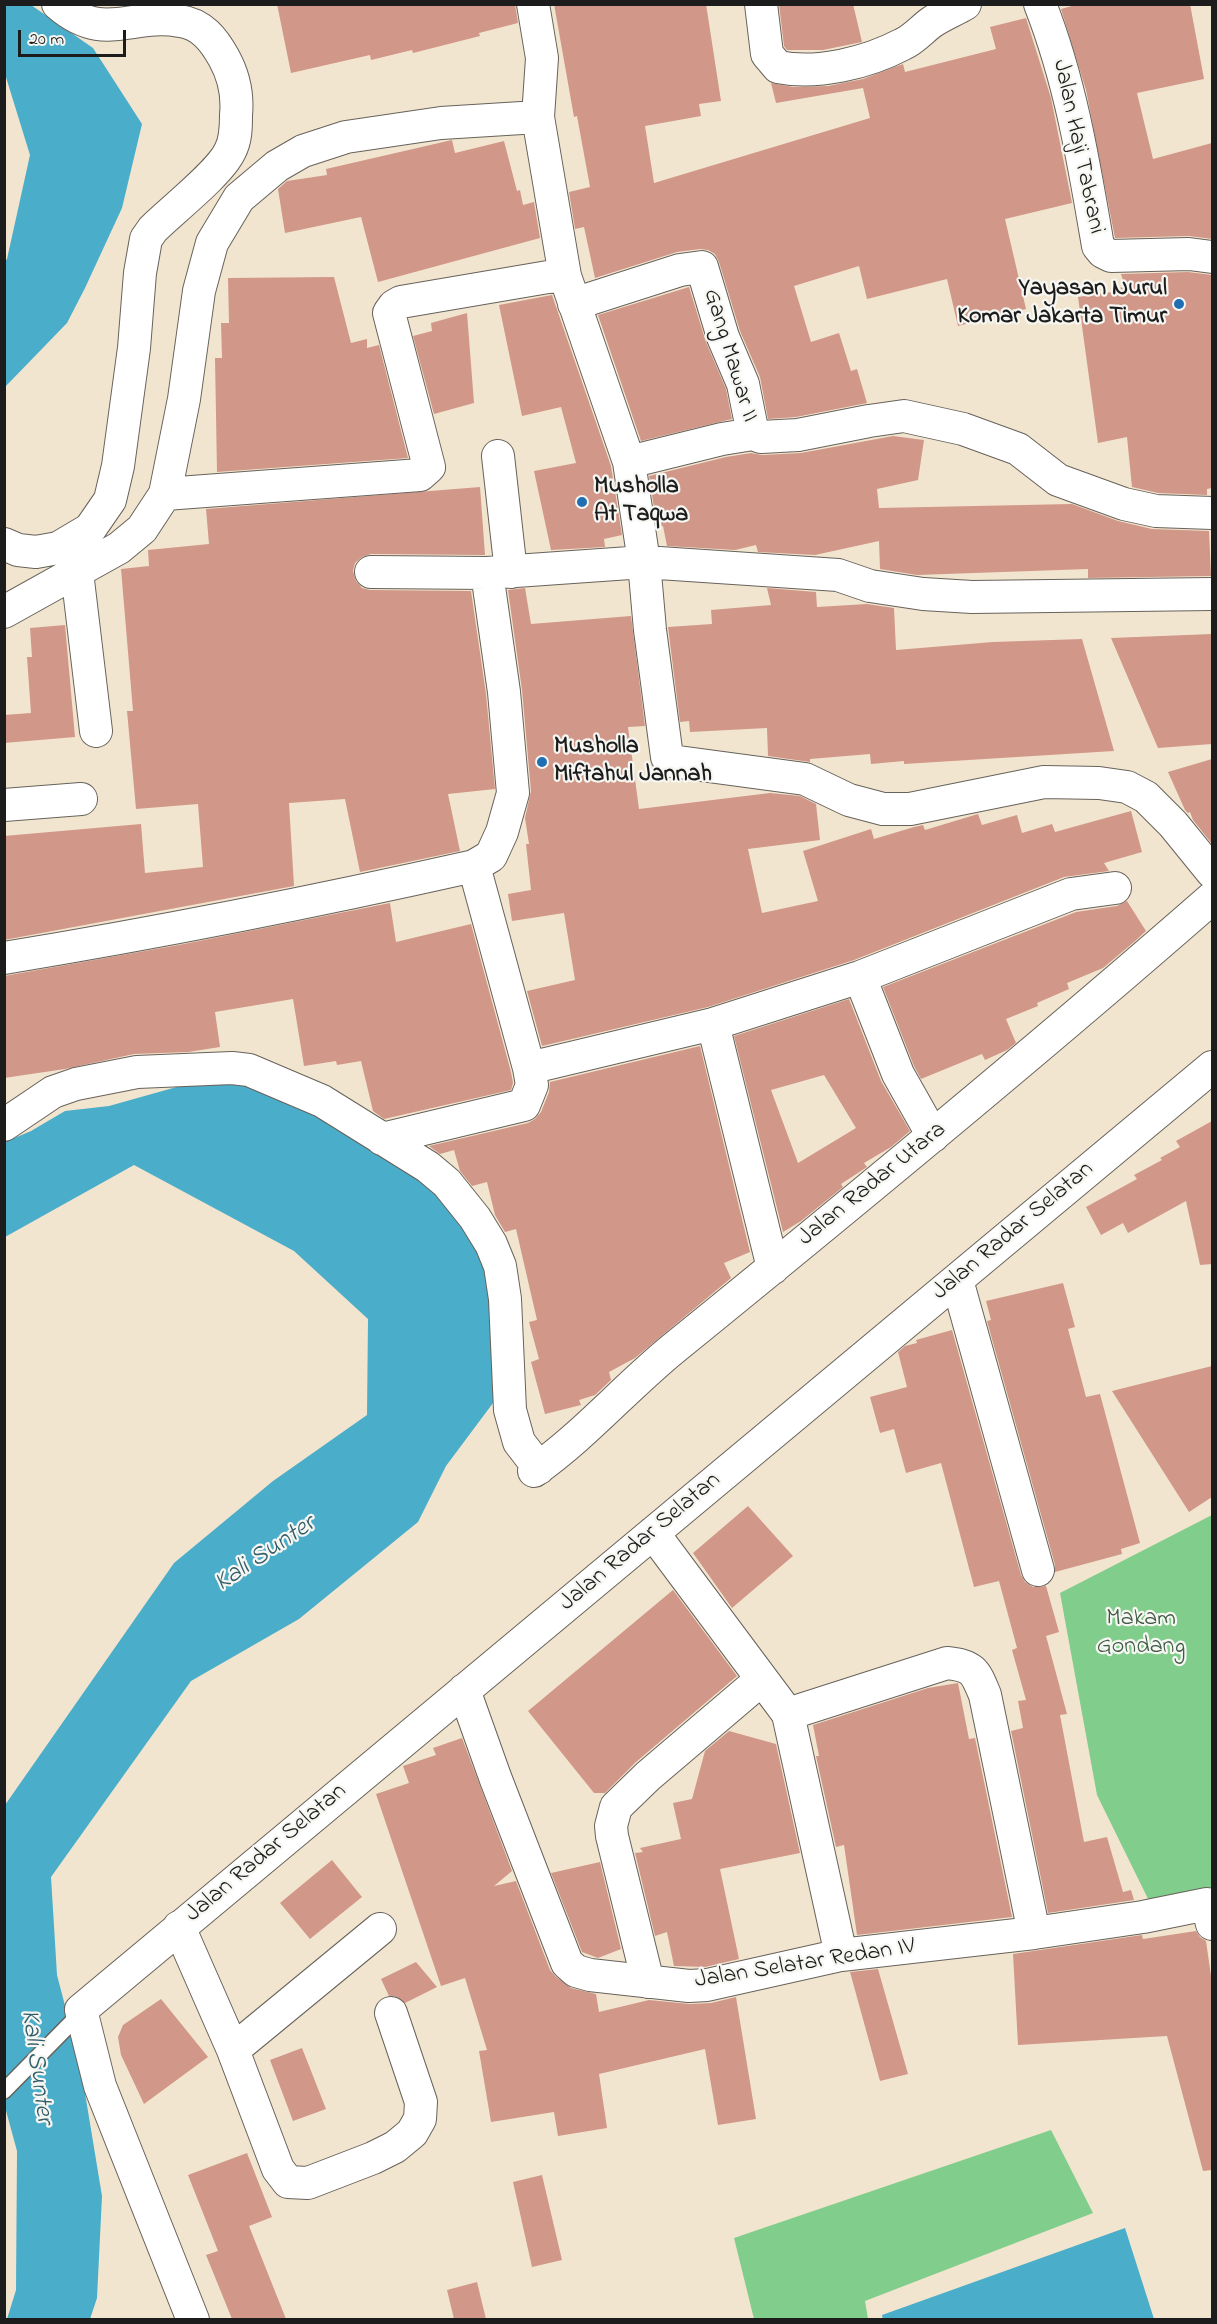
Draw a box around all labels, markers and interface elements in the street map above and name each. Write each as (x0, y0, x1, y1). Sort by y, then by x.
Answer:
scale bar (21, 18, 129, 56)
text: 20 m (29, 27, 64, 53)
street label: Jalan Haji Tabrani (1044, 57, 1110, 237)
place label: Yayasan Nurul Komar Jakarta Timur (957, 276, 1167, 332)
street label: Gang Mawar II (695, 286, 763, 426)
marker: Yayasan Nurul Komar Jakarta Timur (1172, 297, 1186, 311)
place label: Musholla At Taqwa (594, 474, 688, 530)
marker: Musholla At Taqwa (575, 495, 589, 509)
place label: Musholla Miftahul Jannah (554, 734, 712, 790)
marker: Musholla Miftahul Jannah (535, 755, 549, 769)
street label: Jalan Radar Utara (793, 1116, 953, 1254)
street label: Jalan Radar Selatan (928, 1156, 1100, 1308)
street label: Jalan Radar Selatan (555, 1467, 727, 1619)
water label: Kali Sunter (210, 1510, 322, 1600)
park label: Makam Gondang (1097, 1606, 1185, 1662)
street label: Jalan Radar Selatan (181, 1778, 353, 1930)
street label: Jalan Selatar Redan IV (693, 1933, 917, 1997)
water label: Kali Sunter (12, 2008, 58, 2126)

